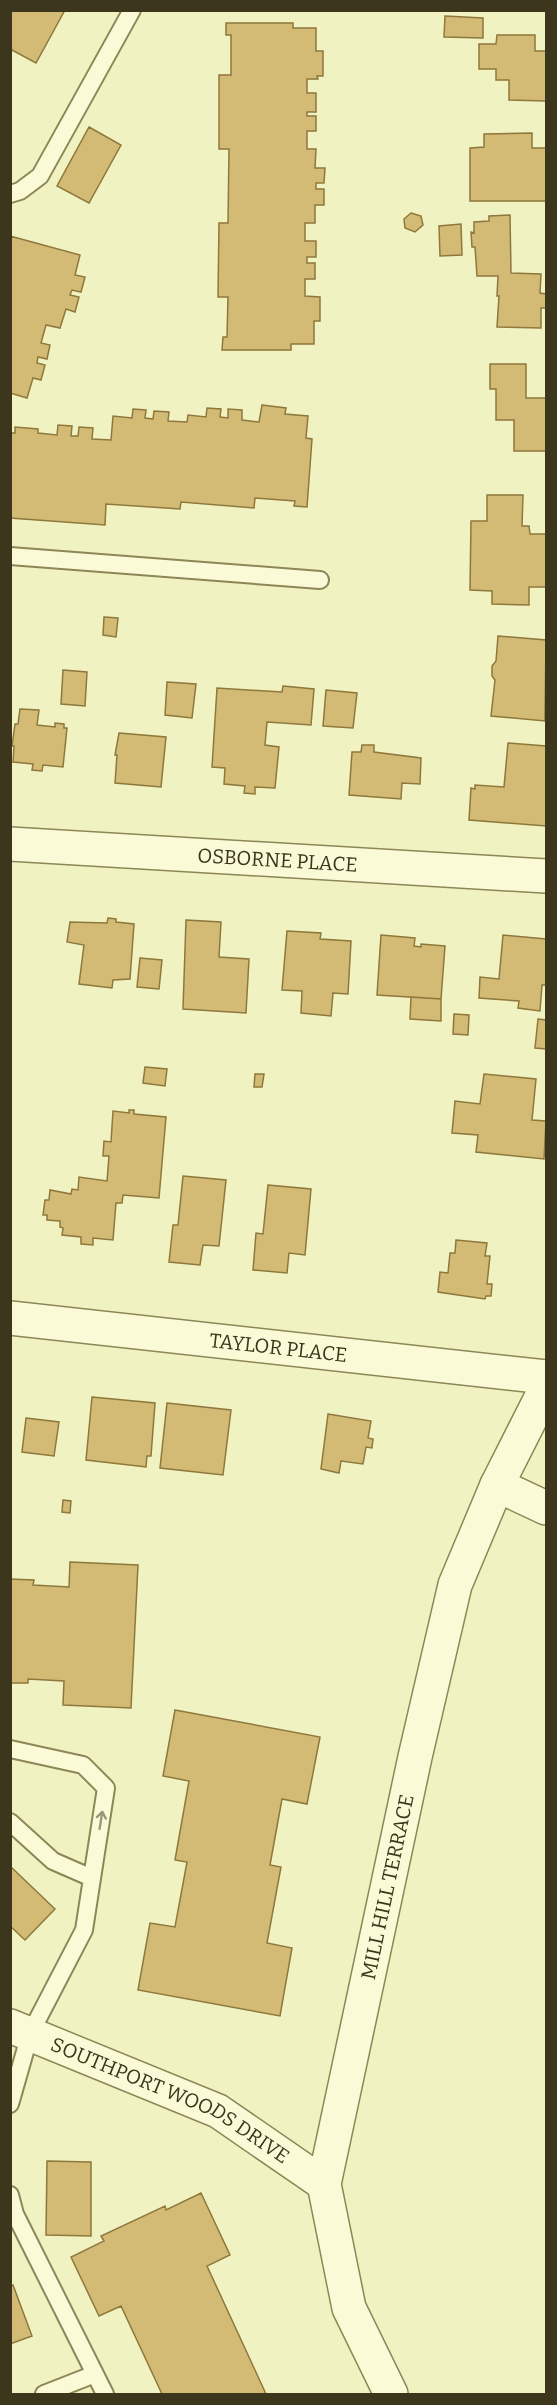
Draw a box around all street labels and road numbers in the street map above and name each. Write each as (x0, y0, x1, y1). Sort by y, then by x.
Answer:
street label: OSBORNE PLACE (197, 843, 358, 877)
street label: TAYLOR PLACE (208, 1328, 349, 1367)
street label: MILL HILL TERRACE (356, 1792, 419, 1982)
street label: SOUTHPORT WOODS DRIVE (47, 2032, 294, 2169)

